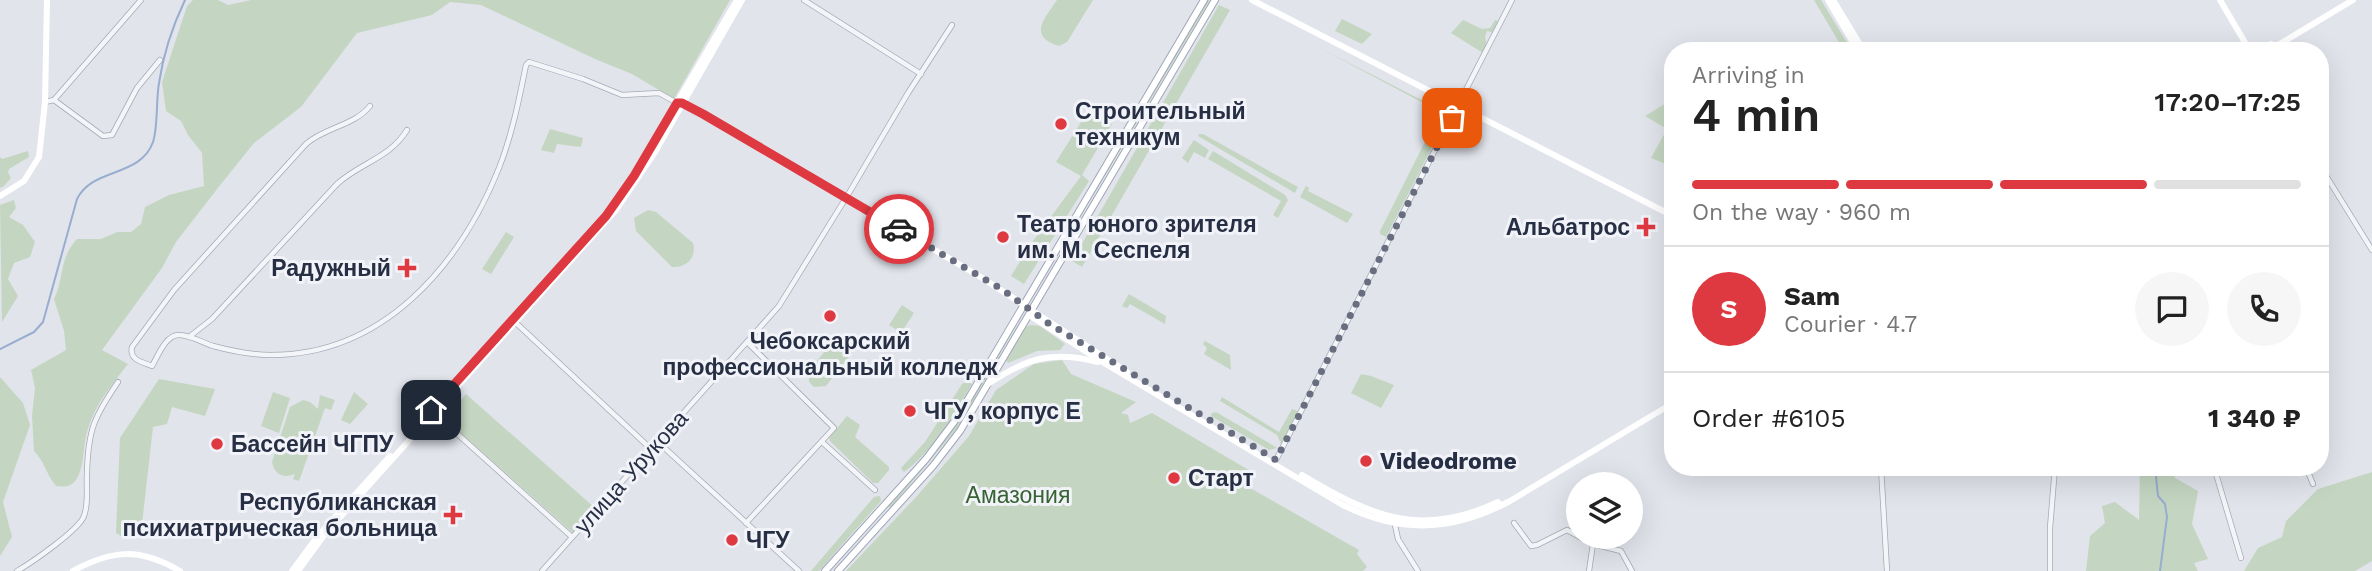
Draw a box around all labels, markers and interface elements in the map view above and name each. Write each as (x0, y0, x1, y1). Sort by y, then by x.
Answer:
text: Arriving in (1692, 62, 1805, 89)
text: 17:20–17:25 (2155, 87, 2301, 117)
pin (1422, 88, 1482, 148)
text: 4 min (1692, 88, 1820, 142)
place label: Строительный техникум (1075, 98, 1246, 151)
icon: bag (1433, 99, 1471, 137)
marker: Строительный техникум (1053, 116, 1069, 132)
courier (864, 194, 934, 264)
text: On the way · 960 m (1692, 199, 1911, 226)
icon: car (880, 210, 918, 248)
place label: Театр юного зрителя им. М. Сеспеля (1017, 211, 1257, 264)
place label: Альбатрос (1506, 214, 1630, 241)
marker: Альбатрос (1636, 217, 1656, 237)
marker: Театр юного зрителя им. М. Сеспеля (995, 229, 1011, 245)
place label: Радужный (271, 255, 391, 282)
marker: Радужный (397, 258, 417, 278)
button: chat (2135, 272, 2209, 346)
button: phone (2227, 272, 2301, 346)
text: Sam (1784, 281, 1840, 311)
text: S (1721, 294, 1737, 324)
marker: Чебоксарский профессиональный колледж (822, 308, 838, 324)
text: Courier · 4.7 (1784, 311, 1917, 338)
place label: Чебоксарский профессиональный колледж (662, 328, 998, 381)
pin (401, 380, 461, 440)
icon: home (412, 391, 450, 429)
place label: ЧГУ, корпус Е (924, 398, 1081, 425)
marker: ЧГУ, корпус Е (902, 403, 918, 419)
text: Order #6105 (1692, 403, 1846, 433)
text: 1 340 ₽ (2208, 403, 2301, 433)
street label: улица Урукова (569, 405, 694, 540)
place label: Бассейн ЧГПУ (231, 431, 394, 458)
marker: Бассейн ЧГПУ (209, 436, 225, 452)
place label: Videodrome (1380, 448, 1517, 475)
marker: Videodrome (1358, 453, 1374, 469)
place label: Старт (1188, 465, 1254, 492)
marker: Старт (1166, 470, 1182, 486)
map controls (1566, 472, 1643, 549)
button: layers (1566, 472, 1643, 549)
park label: Амазония (966, 482, 1070, 509)
place label: Республиканская психиатрическая больница (122, 489, 437, 542)
marker: Республиканская психиатрическая больница (443, 505, 463, 525)
place label: ЧГУ (746, 527, 790, 554)
marker: ЧГУ (724, 532, 740, 548)

